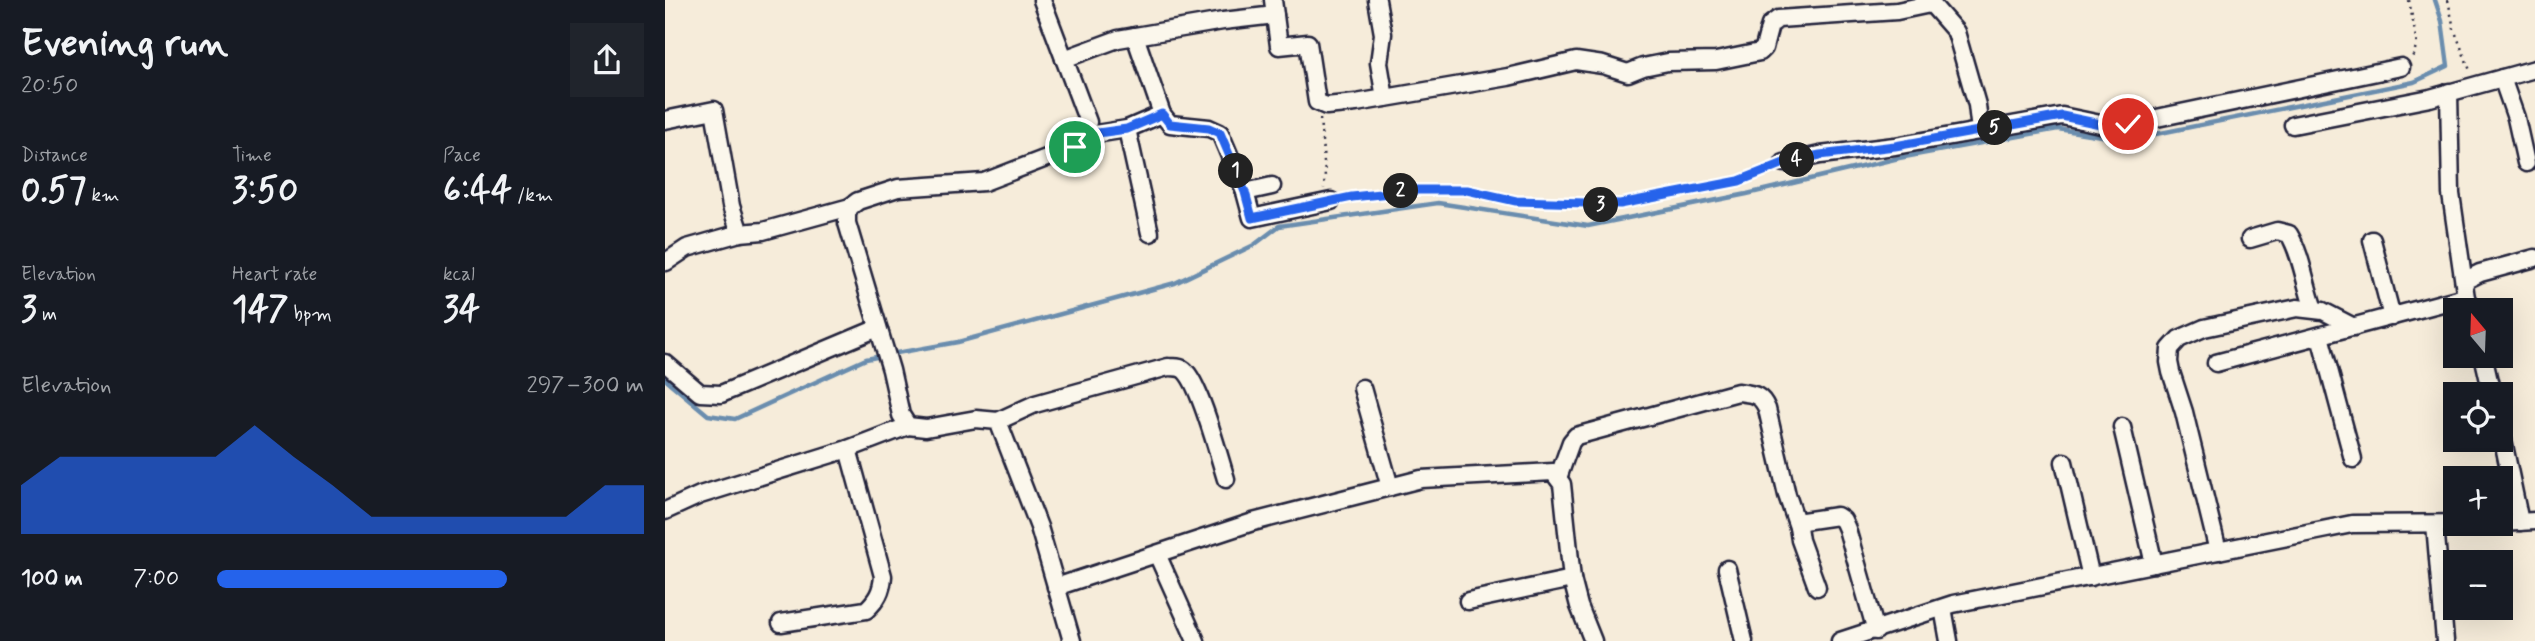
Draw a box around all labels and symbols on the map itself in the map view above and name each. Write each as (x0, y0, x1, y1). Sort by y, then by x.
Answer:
pin (2098, 94, 2158, 154)
pin: 5 (1977, 110, 2013, 146)
pin (1045, 117, 1105, 177)
pin: 4 (1779, 142, 1815, 178)
pin: 1 (1219, 154, 1253, 188)
pin: 2 (1383, 174, 1419, 208)
pin: 3 (1583, 188, 1619, 222)
north arrow (2443, 298, 2513, 368)

